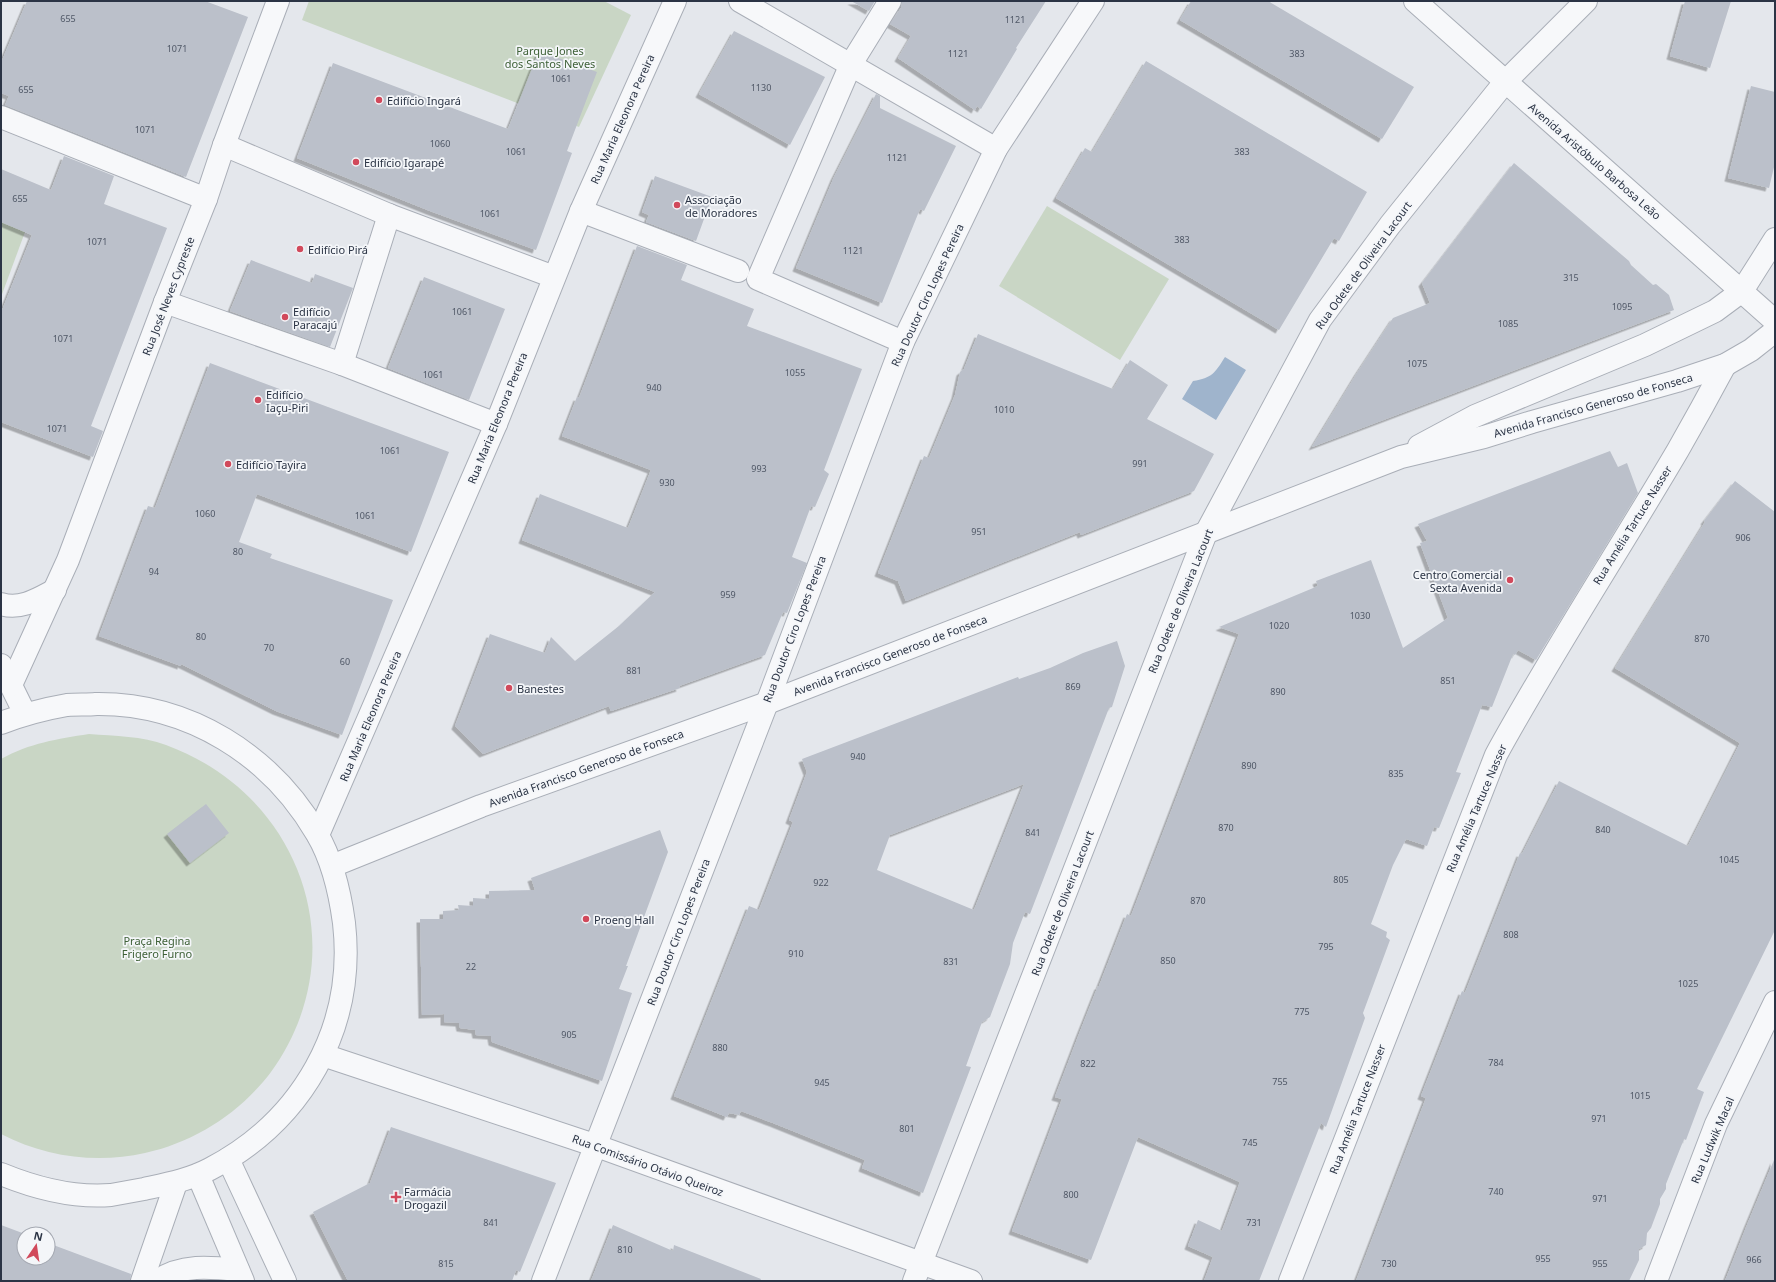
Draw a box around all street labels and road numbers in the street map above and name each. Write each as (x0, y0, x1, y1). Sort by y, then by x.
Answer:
street label: Rua Maria Eleonora Pereira (587, 52, 657, 186)
street label: Avenida Aristóbulo Barbosa Leão (1526, 99, 1665, 223)
street label: Rua Odete de Oliveira Lacourt (1312, 198, 1414, 332)
street label: Rua Doutor Ciro Lopes Pereira (887, 221, 967, 369)
street label: Rua José Neves Cypreste (138, 234, 198, 358)
street label: Rua Maria Eleonora Pereira (464, 350, 530, 486)
street label: Avenida Francisco Generoso de Fonseca (1492, 369, 1694, 441)
street label: Rua Amélia Tartuce Nasser (1589, 462, 1675, 587)
street label: Rua Odete de Oliveira Lacourt (1144, 527, 1216, 675)
street label: Rua Doutor Ciro Lopes Pereira (759, 553, 829, 705)
street label: Avenida Francisco Generoso de Fonseca (791, 611, 989, 699)
street label: Rua Maria Eleonora Pereira (336, 648, 404, 784)
street label: Avenida Francisco Generoso de Fonseca (486, 726, 686, 810)
street label: Rua Amélia Tartuce Nasser (1442, 741, 1510, 874)
street label: Rua Odete de Oliveira Lacourt (1027, 828, 1097, 978)
street label: Rua Doutor Ciro Lopes Pereira (643, 856, 713, 1008)
street label: Rua Amélia Tartuce Nasser (1325, 1042, 1389, 1176)
street label: Rua Ludwik Macal (1687, 1094, 1737, 1186)
street label: Rua Comissário Otávio Queiroz (570, 1131, 726, 1199)

